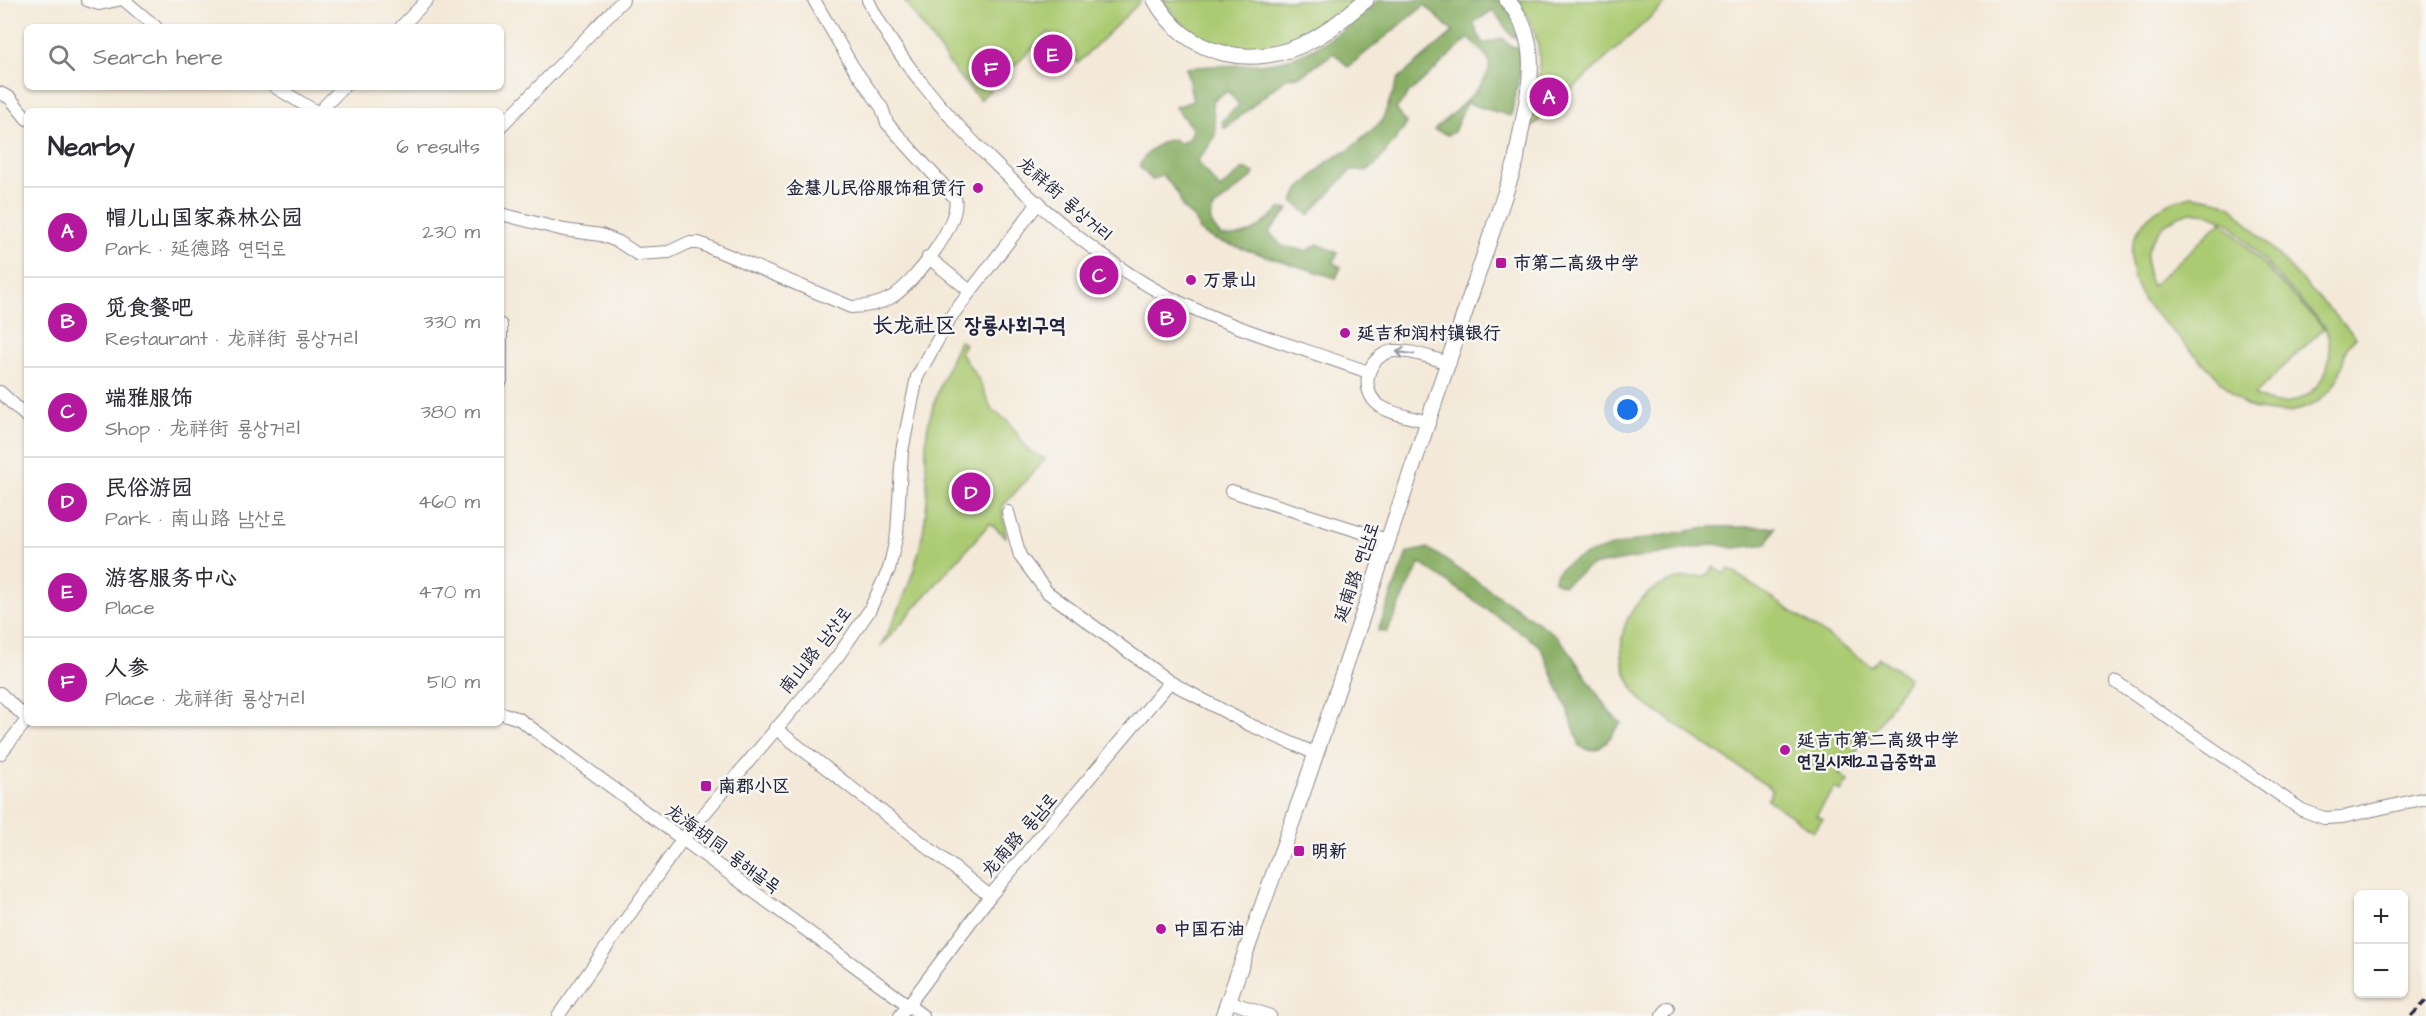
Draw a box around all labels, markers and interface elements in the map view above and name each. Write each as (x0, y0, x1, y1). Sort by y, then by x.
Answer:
search box (24, 24, 504, 90)
pin: E (1034, 32, 1072, 76)
icon: search (45, 41, 78, 74)
text: Search here (93, 42, 223, 73)
pin: F (972, 46, 1010, 90)
pin: A (1530, 74, 1568, 120)
text: Nearby (48, 129, 135, 165)
text: 6 results (396, 133, 480, 161)
street label: 龙祥街 룡상거리 (1012, 151, 1118, 248)
place label: 金慧儿民俗服饰租赁行 (786, 176, 966, 201)
marker: 金慧儿民俗服饰租赁行 (971, 181, 985, 195)
text: 帽儿山国家森林公园 (105, 203, 303, 234)
text: A (61, 218, 74, 246)
text: 230 m (422, 218, 480, 246)
text: Park · 延德路 연덕로 (105, 235, 286, 263)
place label: 市第二高级中学 (1513, 251, 1639, 276)
pin: C (1080, 252, 1118, 298)
marker: 市第二高级中学 (1494, 256, 1508, 270)
place label: 万景山 (1203, 268, 1257, 293)
marker: 万景山 (1184, 273, 1198, 287)
text: 觅食餐吧 (105, 293, 193, 324)
pin: B (1148, 296, 1186, 340)
text: B (60, 308, 75, 336)
text: 330 m (423, 308, 480, 336)
district label: 长龙社区 장룡사회구역 (872, 311, 1066, 340)
place label: 延吉和润村镇银行 (1357, 321, 1501, 346)
text: Restaurant · 龙祥街 룡상거리 (105, 325, 359, 353)
marker: 延吉和润村镇银行 (1338, 326, 1352, 340)
one-way arrow (1396, 347, 1415, 358)
text: 端雅服饰 (105, 383, 193, 414)
your location (1613, 395, 1642, 424)
text: C (60, 398, 75, 426)
text: 380 m (421, 398, 480, 426)
text: Shop · 龙祥街 룡상거리 (105, 415, 301, 443)
pin: D (952, 470, 990, 514)
text: 民俗游园 (105, 473, 193, 504)
text: D (61, 488, 74, 516)
text: 460 m (418, 488, 480, 516)
text: Park · 南山路 남산로 (105, 505, 286, 533)
street label: 延南路 연남로 (1328, 519, 1385, 626)
text: 游客服务中心 (105, 563, 237, 594)
text: E (62, 578, 73, 606)
text: 470 m (418, 578, 480, 606)
text: Place (105, 594, 155, 622)
street label: 南山路 남산로 (773, 601, 857, 699)
text: 人参 (105, 653, 149, 684)
text: F (61, 668, 74, 696)
text: 510 m (427, 668, 480, 696)
text: Place · 龙祥街 룡상거리 (105, 685, 306, 713)
place label: 延吉市第二高级中学 연길시제2고급중학교 (1797, 728, 1959, 774)
marker: 延吉市第二高级中学 연길시제2고급중학교 (1778, 743, 1792, 757)
place label: 南郡小区 (718, 774, 790, 799)
marker: 南郡小区 (699, 779, 713, 793)
street label: 龙南路 룡남로 (976, 788, 1063, 883)
street label: 龙海胡同 룡해골목 (660, 798, 786, 899)
place label: 明新 (1311, 839, 1347, 864)
marker: 明新 (1292, 844, 1306, 858)
map controls (2354, 890, 2408, 998)
button: + (2354, 890, 2408, 944)
place label: 中国石油 (1173, 917, 1245, 942)
marker: 中国石油 (1154, 922, 1168, 936)
button: − (2354, 944, 2408, 998)

